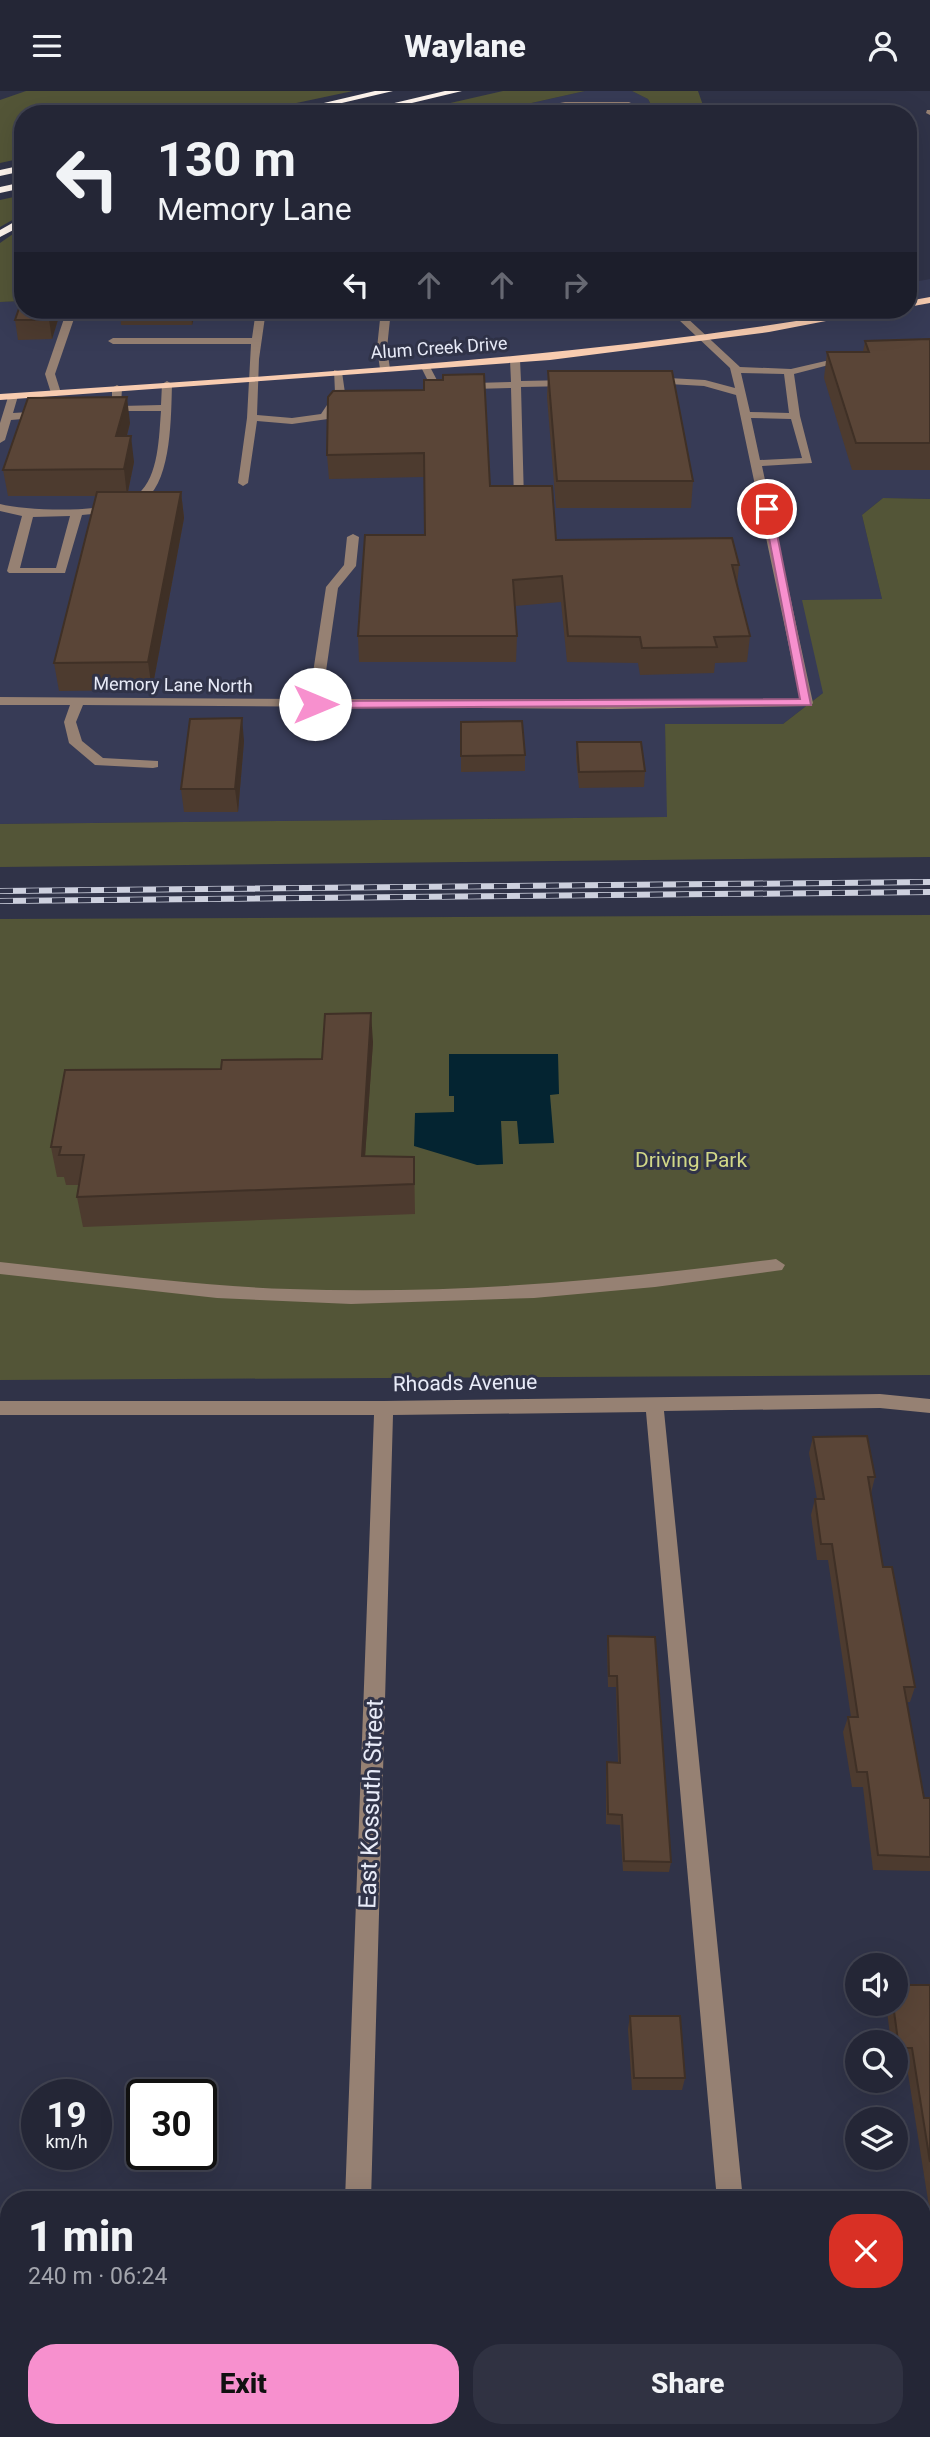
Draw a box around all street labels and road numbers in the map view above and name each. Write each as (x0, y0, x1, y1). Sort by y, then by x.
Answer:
street label: Alum Creek Drive (370, 332, 508, 363)
street label: Memory Lane North (93, 673, 253, 696)
street label: Rhoads Avenue (393, 1370, 537, 1396)
street label: East Kossuth Street (353, 1699, 389, 1909)

